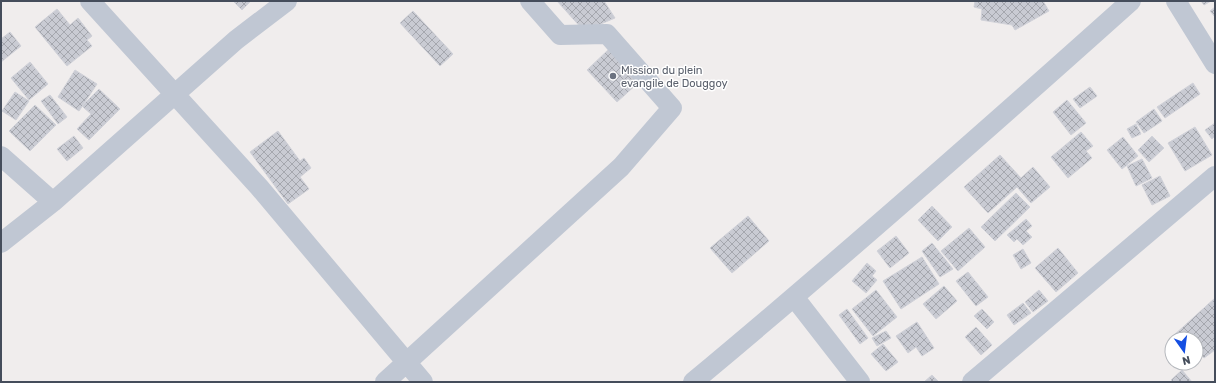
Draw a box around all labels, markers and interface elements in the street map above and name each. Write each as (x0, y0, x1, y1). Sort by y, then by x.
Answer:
place label: Mission du plein evangile de Douggoy (621, 64, 728, 90)
marker: Mission du plein evangile de Douggoy (608, 71, 618, 81)
north arrow (1164, 331, 1204, 371)
text: N (1181, 353, 1192, 368)

